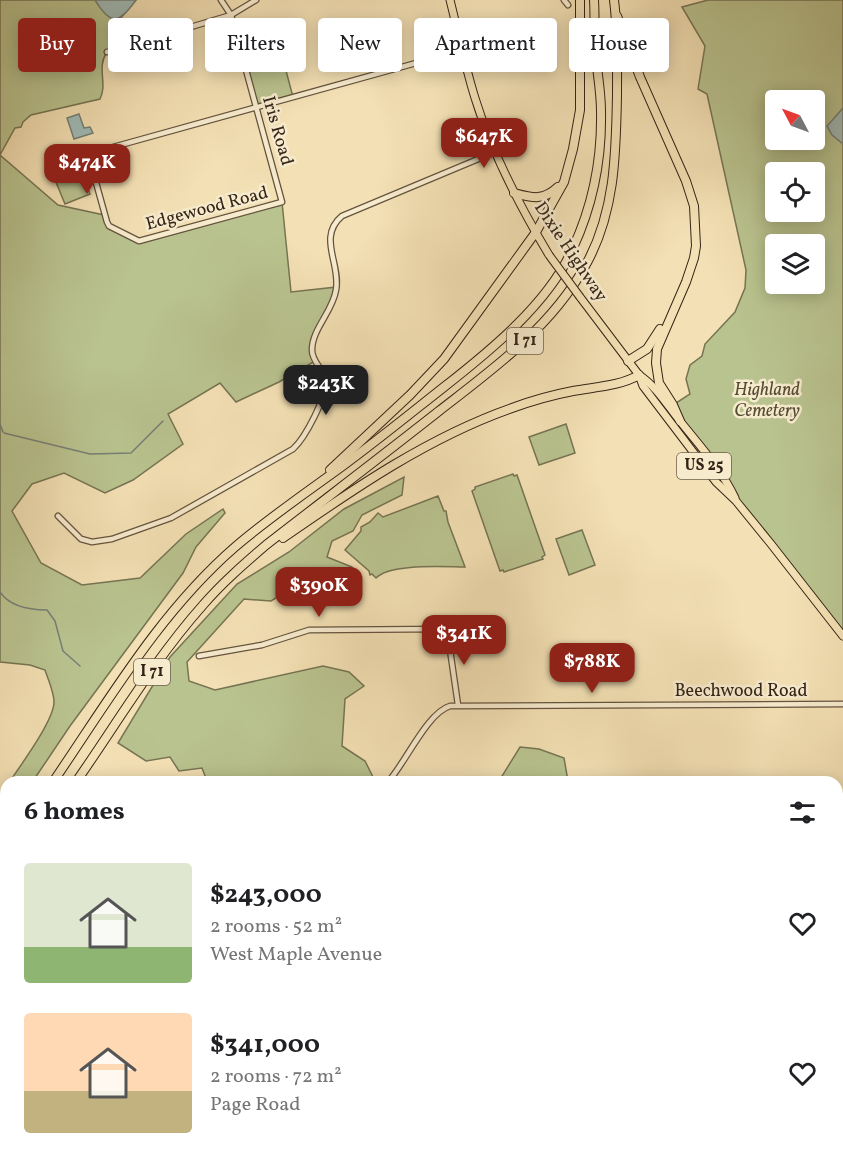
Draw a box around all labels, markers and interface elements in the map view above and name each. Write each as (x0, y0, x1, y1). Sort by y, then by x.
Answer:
chip: Buy (18, 18, 96, 72)
chip: Rent (108, 18, 193, 72)
chip: Filters (205, 18, 306, 72)
chip: New (318, 18, 402, 72)
chip: Apartment (414, 18, 557, 72)
chip: House (569, 18, 669, 72)
north arrow (765, 90, 825, 150)
map controls (765, 90, 825, 294)
street label: Iris Road (255, 93, 299, 169)
pin: $647K (442, 118, 526, 169)
text: $647K (455, 123, 513, 151)
pin: $474K (45, 144, 129, 195)
text: $474K (58, 149, 116, 177)
button: locate (765, 162, 825, 222)
street label: Edgewood Road (143, 181, 271, 237)
street label: Dixie Highway (527, 197, 613, 307)
button: layers (765, 234, 825, 294)
road number: I 71 (507, 328, 543, 354)
pin: $243K (284, 365, 368, 416)
text: $243K (297, 370, 355, 398)
park label: Highland Cemetery (734, 378, 800, 424)
road number: US 25 (677, 453, 731, 479)
pin: $390K (277, 567, 361, 618)
text: $390K (289, 572, 349, 600)
pin: $341K (422, 615, 506, 666)
text: $341K (436, 620, 492, 648)
pin: $788K (550, 643, 634, 694)
text: $788K (564, 648, 620, 676)
road number: I 71 (134, 659, 170, 685)
street label: Beechwood Road (674, 679, 808, 704)
text: 6 homes (24, 794, 125, 830)
icon: filters (786, 796, 819, 829)
text: $243,000 (210, 877, 322, 913)
icon: home (72, 887, 144, 959)
icon: heart (786, 907, 819, 940)
text: 2 rooms · 52 m² (210, 913, 342, 941)
text: West Maple Avenue (210, 941, 382, 969)
text: $341,000 (210, 1027, 320, 1063)
icon: home (72, 1037, 144, 1109)
icon: heart (786, 1057, 819, 1090)
text: 2 rooms · 72 m² (210, 1063, 342, 1091)
text: Page Road (210, 1091, 300, 1119)

